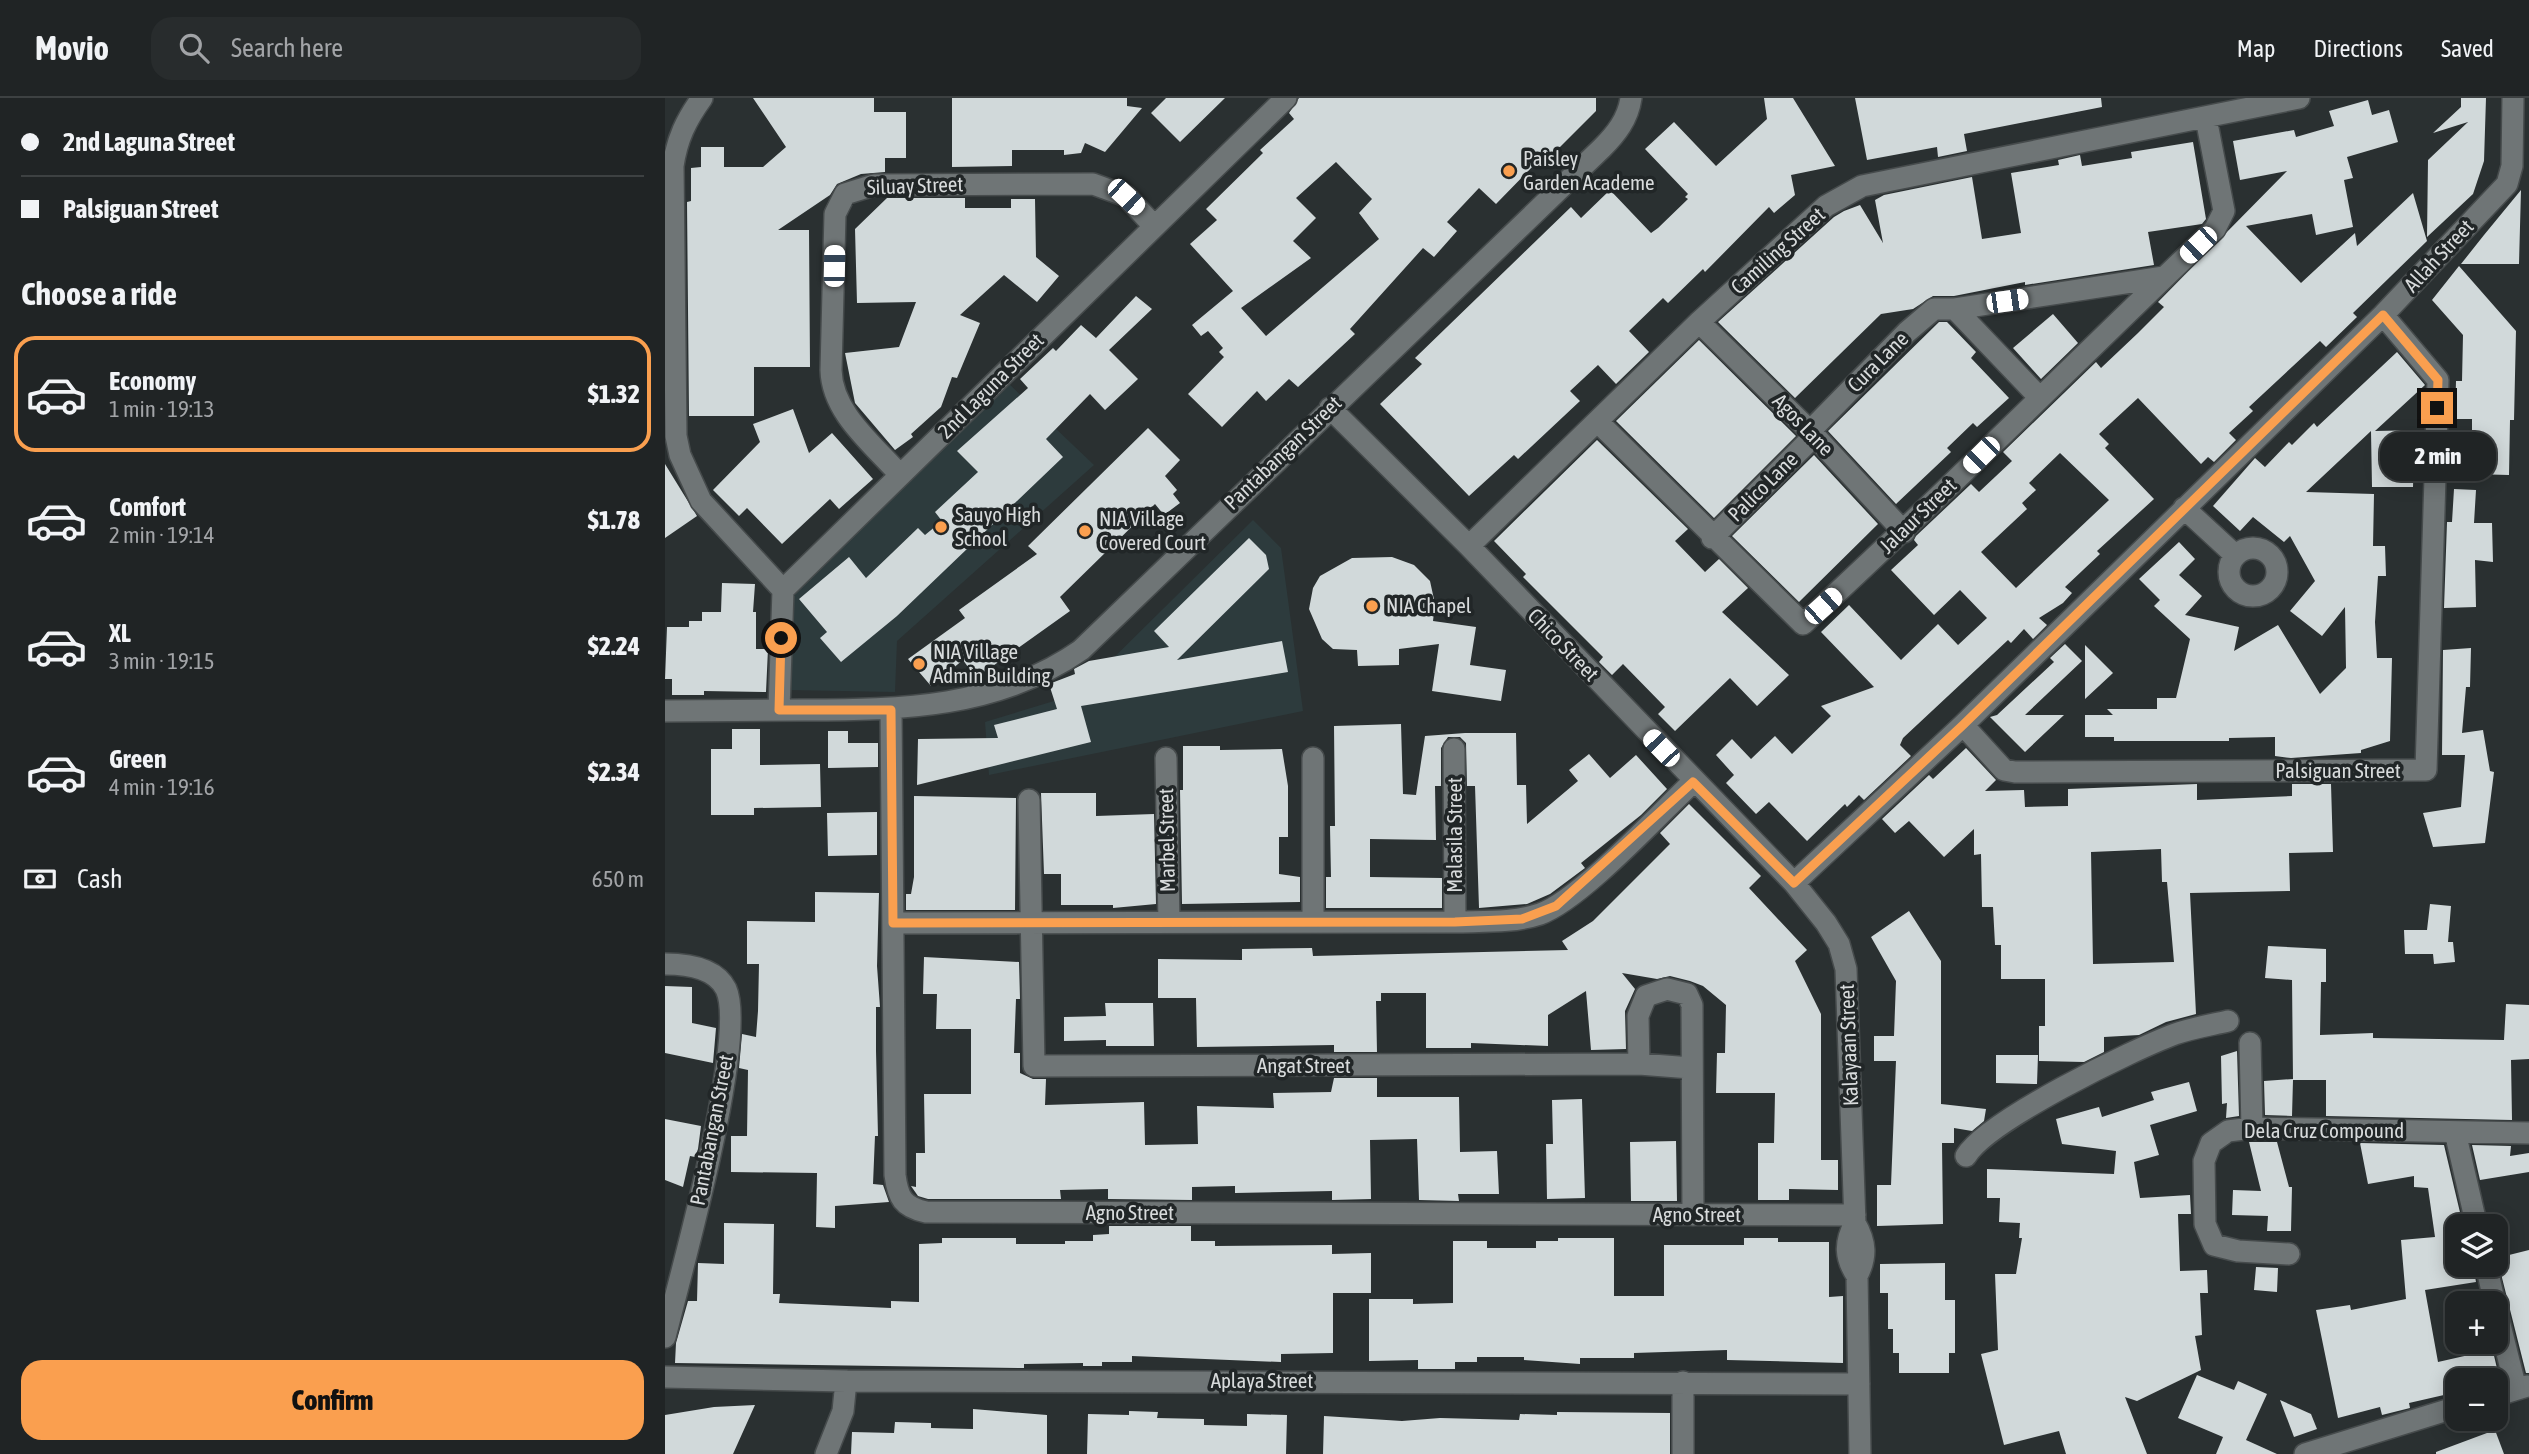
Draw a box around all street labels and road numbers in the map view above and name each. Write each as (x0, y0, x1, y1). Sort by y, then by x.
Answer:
street label: Siluay Street (866, 171, 964, 199)
street label: Camiling Street (1726, 202, 1829, 299)
street label: Allah Street (2399, 214, 2478, 297)
street label: Cura Lane (1842, 326, 1913, 397)
street label: 2nd Laguna Street (933, 328, 1048, 443)
street label: Agos Lane (1768, 388, 1839, 460)
street label: Pantabangan Street (1219, 390, 1346, 514)
street label: Palico Lane (1723, 447, 1802, 526)
street label: Jalaur Street (1874, 473, 1961, 558)
street label: Chico Street (1523, 603, 1604, 685)
street label: Palsiguan Street (2275, 758, 2401, 782)
street label: Malasila Street (1442, 777, 1466, 893)
street label: Marbel Street (1153, 788, 1179, 892)
street label: Kalayaan Street (1834, 984, 1862, 1106)
street label: Pantabangan Street (685, 1052, 737, 1207)
street label: Angat Street (1257, 1053, 1351, 1077)
street label: Dela Cruz Compound (2244, 1118, 2404, 1142)
street label: Agno Street (1086, 1200, 1174, 1224)
street label: Agno Street (1653, 1202, 1741, 1226)
street label: Aplaya Street (1211, 1368, 1313, 1392)

